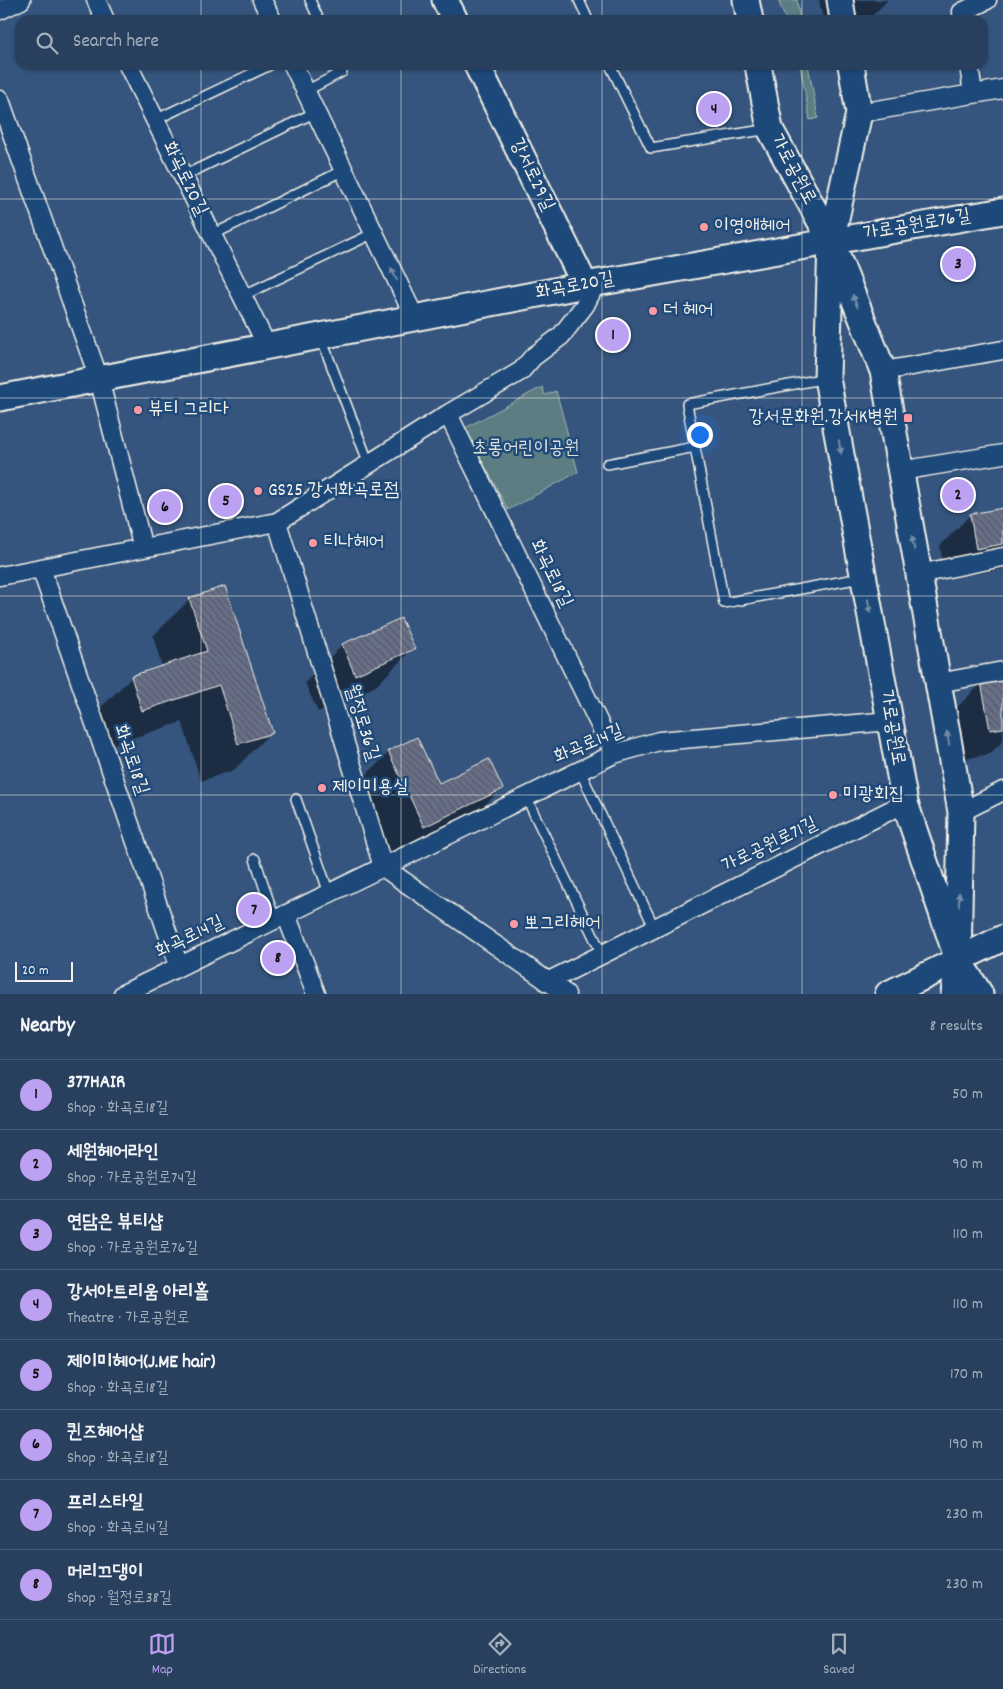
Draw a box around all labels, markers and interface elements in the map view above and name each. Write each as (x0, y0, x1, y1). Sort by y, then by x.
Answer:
search box (15, 15, 988, 70)
icon: search (33, 29, 61, 57)
text: Search here (73, 29, 159, 56)
pin: 4 (698, 90, 730, 128)
street label: 가로공원로 (762, 130, 822, 210)
street label: 강서로29길 (502, 134, 560, 216)
street label: 화곡로20길 (154, 137, 214, 221)
street label: 가로공원로76길 (861, 203, 973, 249)
place label: 이영애헤어 (714, 214, 790, 241)
marker: 이영애헤어 (698, 221, 710, 233)
pin: 3 (942, 245, 974, 283)
street label: 화곡로20길 (533, 266, 617, 308)
one-way arrow (390, 267, 398, 281)
one-way arrow (851, 293, 859, 308)
place label: 더 헤어 (663, 298, 713, 325)
marker: 더 헤어 (647, 305, 659, 317)
pin: 1 (597, 316, 629, 354)
place label: 뷰티 그리다 (148, 397, 230, 424)
marker: 뷰티 그리다 (132, 404, 144, 416)
place label: 강서문화원.강서K병원 (748, 405, 898, 432)
marker: 강서문화원.강서K병원 (902, 412, 914, 424)
your location (687, 422, 713, 448)
park label: 초롱어린이공원 (472, 436, 580, 463)
one-way arrow (836, 439, 844, 455)
pin: 2 (942, 476, 974, 514)
place label: GS25 강서화곡로점 (268, 478, 399, 505)
pin: 5 (210, 482, 242, 520)
marker: GS25 강서화곡로점 (252, 485, 264, 497)
pin: 6 (149, 488, 181, 526)
place label: 티나헤어 (323, 530, 384, 557)
street label: 화곡로18길 (522, 535, 578, 613)
one-way arrow (909, 535, 917, 551)
marker: 티나헤어 (307, 537, 319, 549)
one-way arrow (866, 599, 874, 615)
street label: 월정로36길 (337, 681, 385, 765)
street label: 가로공원로 (871, 688, 911, 768)
street label: 화곡로14길 (550, 718, 628, 772)
street label: 화곡로18길 (105, 721, 155, 799)
one-way arrow (944, 730, 952, 745)
place label: 제이미용실 (332, 775, 408, 802)
marker: 제이미용실 (316, 782, 328, 794)
place label: 미광회집 (843, 782, 904, 809)
marker: 미광회집 (827, 789, 839, 801)
street label: 가로공원로71길 (718, 811, 822, 881)
pin: 7 (238, 891, 270, 929)
one-way arrow (956, 891, 964, 907)
street label: 화곡로14길 (151, 910, 229, 966)
place label: 뽀그리헤어 (524, 911, 600, 938)
marker: 뽀그리헤어 (508, 918, 520, 930)
pin: 8 (262, 939, 294, 977)
scale bar (15, 959, 72, 982)
text: 20 m (22, 961, 49, 981)
text: Nearby (20, 1012, 75, 1042)
text: 8 results (930, 1015, 983, 1038)
text: 377HAIR (67, 1070, 125, 1097)
text: 1 (34, 1083, 38, 1106)
text: 50 m (952, 1083, 983, 1106)
text: Shop · 화곡로18길 (67, 1097, 168, 1120)
text: 세원헤어라인 (67, 1140, 159, 1167)
text: 2 (33, 1153, 40, 1176)
text: 90 m (952, 1153, 983, 1176)
text: Shop · 가로공원로74길 (67, 1167, 197, 1190)
text: 연담은 뷰티샵 (67, 1210, 163, 1237)
text: 3 (32, 1223, 40, 1246)
text: 110 m (953, 1223, 983, 1246)
text: Shop · 가로공원로76길 (67, 1237, 198, 1260)
text: 강서아트리움 아리홀 (67, 1280, 209, 1307)
text: 4 (33, 1293, 39, 1316)
text: 110 m (953, 1293, 983, 1316)
text: Theatre · 가로공원로 (67, 1307, 190, 1330)
text: 제이미헤어(J.ME hair) (67, 1350, 215, 1377)
text: 5 (32, 1363, 40, 1386)
text: 170 m (950, 1363, 983, 1386)
text: Shop · 화곡로18길 (67, 1377, 168, 1400)
text: 퀸즈헤어샵 (67, 1420, 143, 1447)
text: 6 (32, 1433, 40, 1456)
text: 190 m (949, 1433, 983, 1456)
text: Shop · 화곡로18길 (67, 1447, 168, 1470)
text: 프리스타일 (67, 1490, 143, 1517)
text: 7 (33, 1503, 39, 1526)
text: 230 m (946, 1503, 983, 1526)
text: Shop · 화곡로14길 (67, 1517, 169, 1540)
text: 머리끄댕이 (67, 1560, 143, 1587)
text: 8 (33, 1573, 39, 1596)
text: 230 m (946, 1573, 983, 1596)
text: Shop · 월정로38길 (67, 1587, 172, 1610)
tab: Map (148, 1630, 176, 1680)
tab: Directions (473, 1630, 526, 1680)
tab: Saved (823, 1630, 855, 1680)

